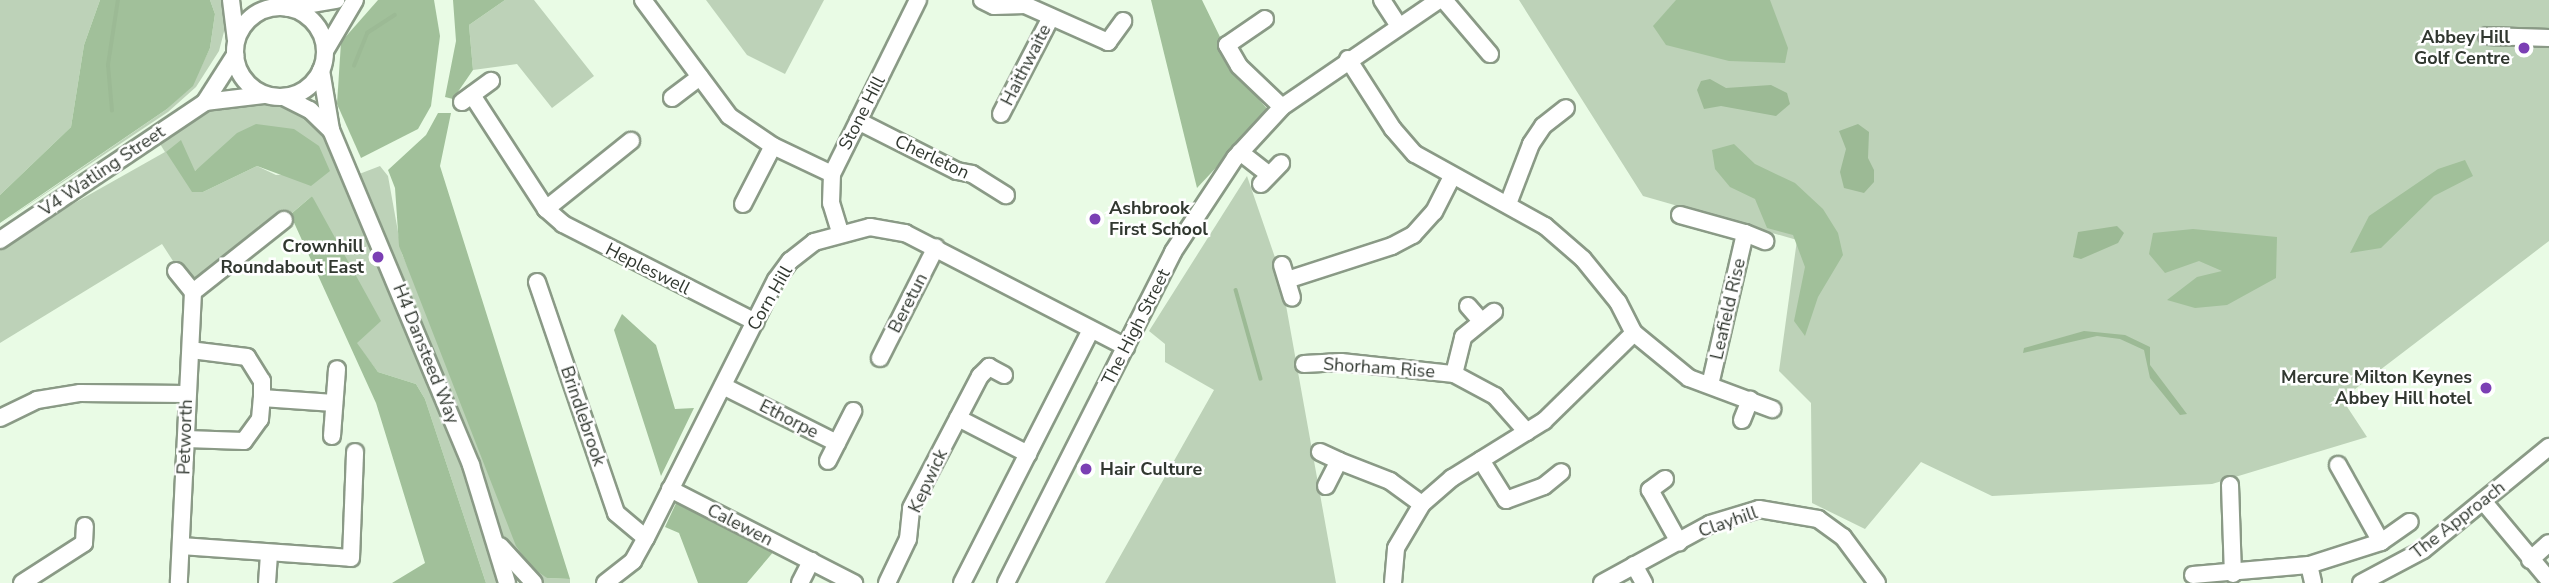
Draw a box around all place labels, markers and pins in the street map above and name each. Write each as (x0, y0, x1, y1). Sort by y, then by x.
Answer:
place label: Abbey Hill Golf Centre (2414, 27, 2510, 70)
marker: Abbey Hill Golf Centre (2516, 40, 2532, 56)
place label: Ashbrook First School (1109, 198, 1208, 241)
marker: Ashbrook First School (1087, 211, 1103, 227)
place label: Crownhill Roundabout East (220, 236, 364, 278)
marker: Crownhill Roundabout East (370, 249, 386, 265)
place label: Mercure Milton Keynes Abbey Hill hotel (2281, 367, 2472, 410)
marker: Mercure Milton Keynes Abbey Hill hotel (2478, 380, 2494, 396)
place label: Hair Culture (1100, 458, 1202, 480)
marker: Hair Culture (1078, 461, 1094, 477)

